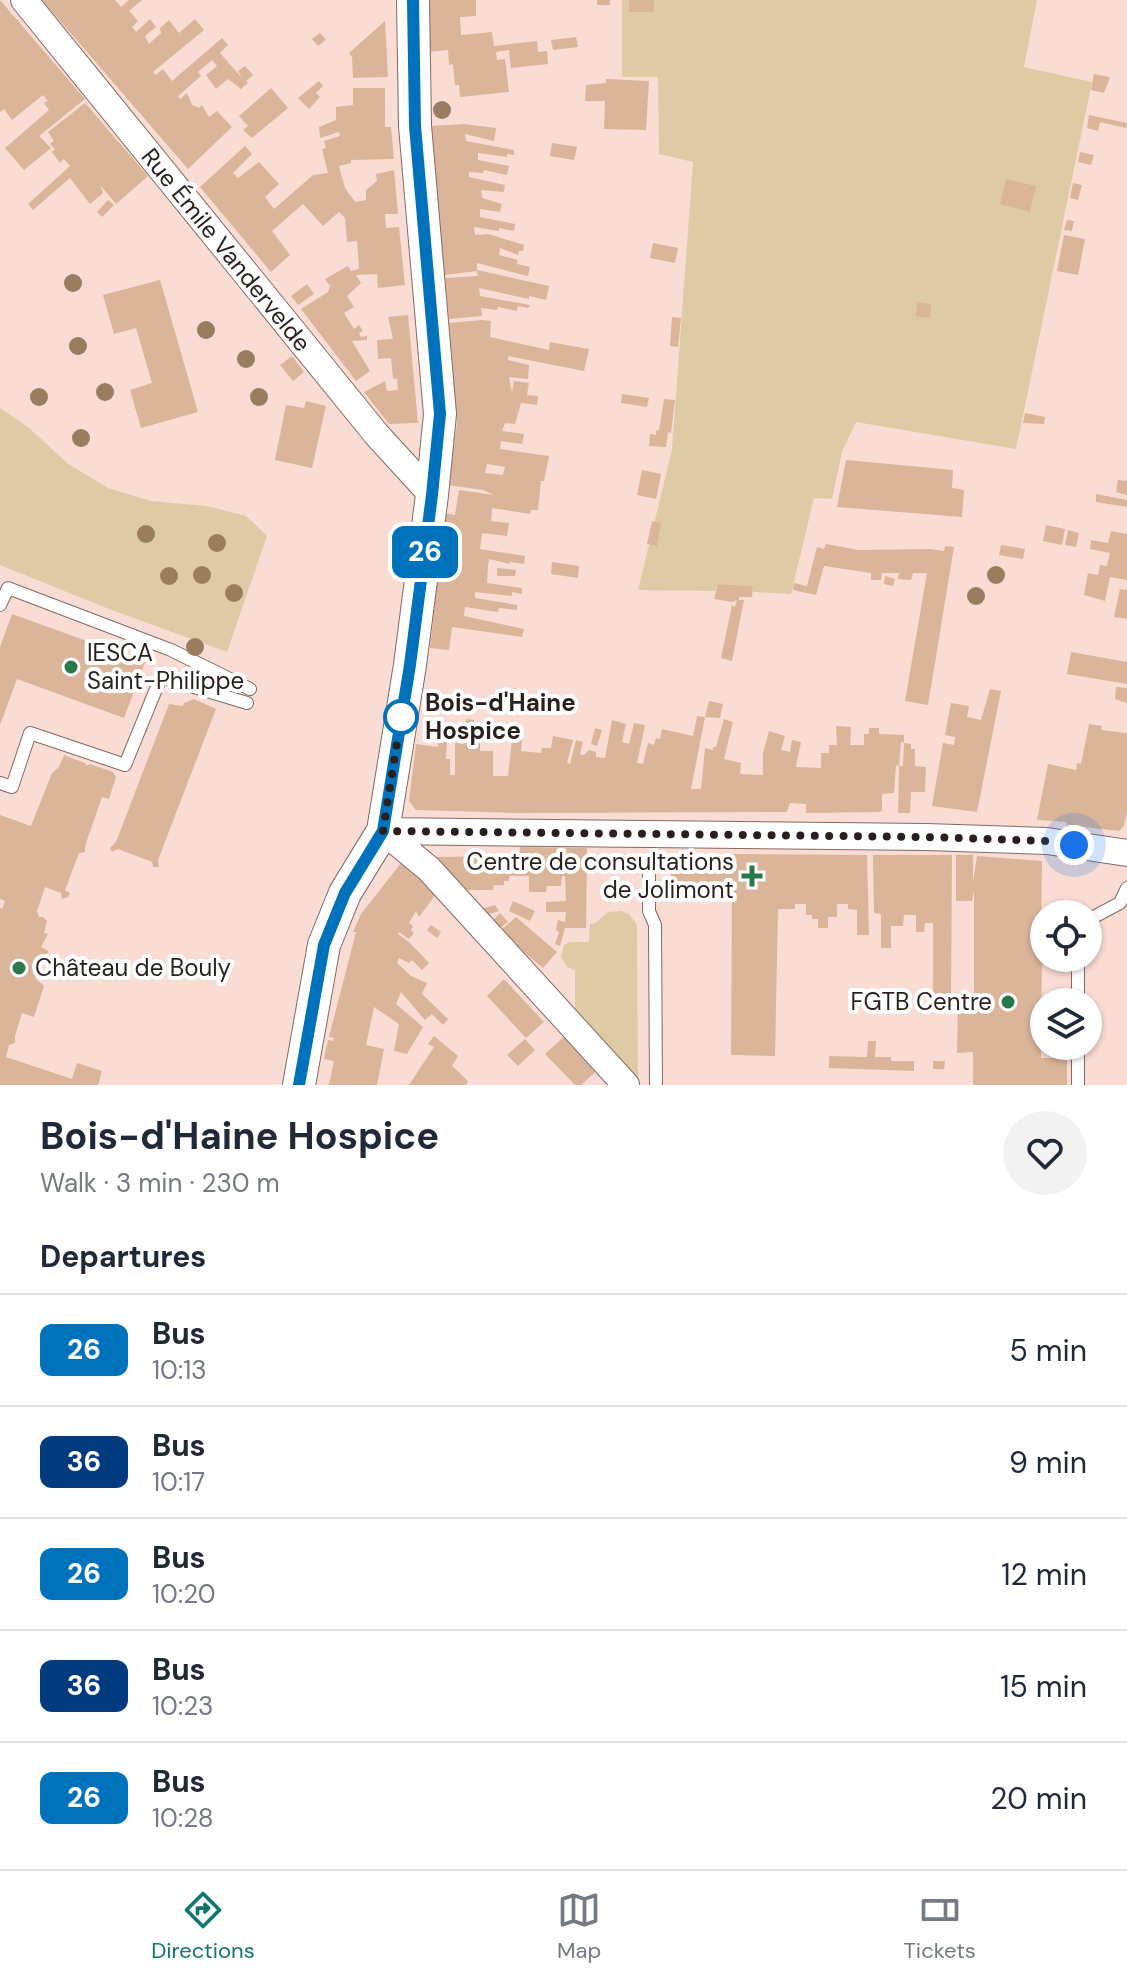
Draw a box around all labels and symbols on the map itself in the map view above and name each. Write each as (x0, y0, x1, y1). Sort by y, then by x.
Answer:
street label: Rue Émile Vandervelde (135, 142, 318, 358)
line badge: 26 (389, 526, 461, 578)
place label: IESCA Saint-Philippe (87, 637, 244, 696)
marker: IESCA Saint-Philippe (62, 658, 80, 676)
place label: Bois-d'Haine Hospice (425, 687, 576, 746)
marker: Bois-d'Haine Hospice (384, 700, 418, 734)
your location (1054, 825, 1094, 865)
place label: Centre de consultations de Jolimont (466, 846, 734, 905)
marker: Centre de consultations de Jolimont (741, 865, 763, 887)
place label: Château de Bouly (35, 952, 231, 983)
marker: Château de Bouly (10, 959, 28, 977)
place label: FGTB Centre (851, 986, 992, 1017)
marker: FGTB Centre (999, 993, 1017, 1011)

